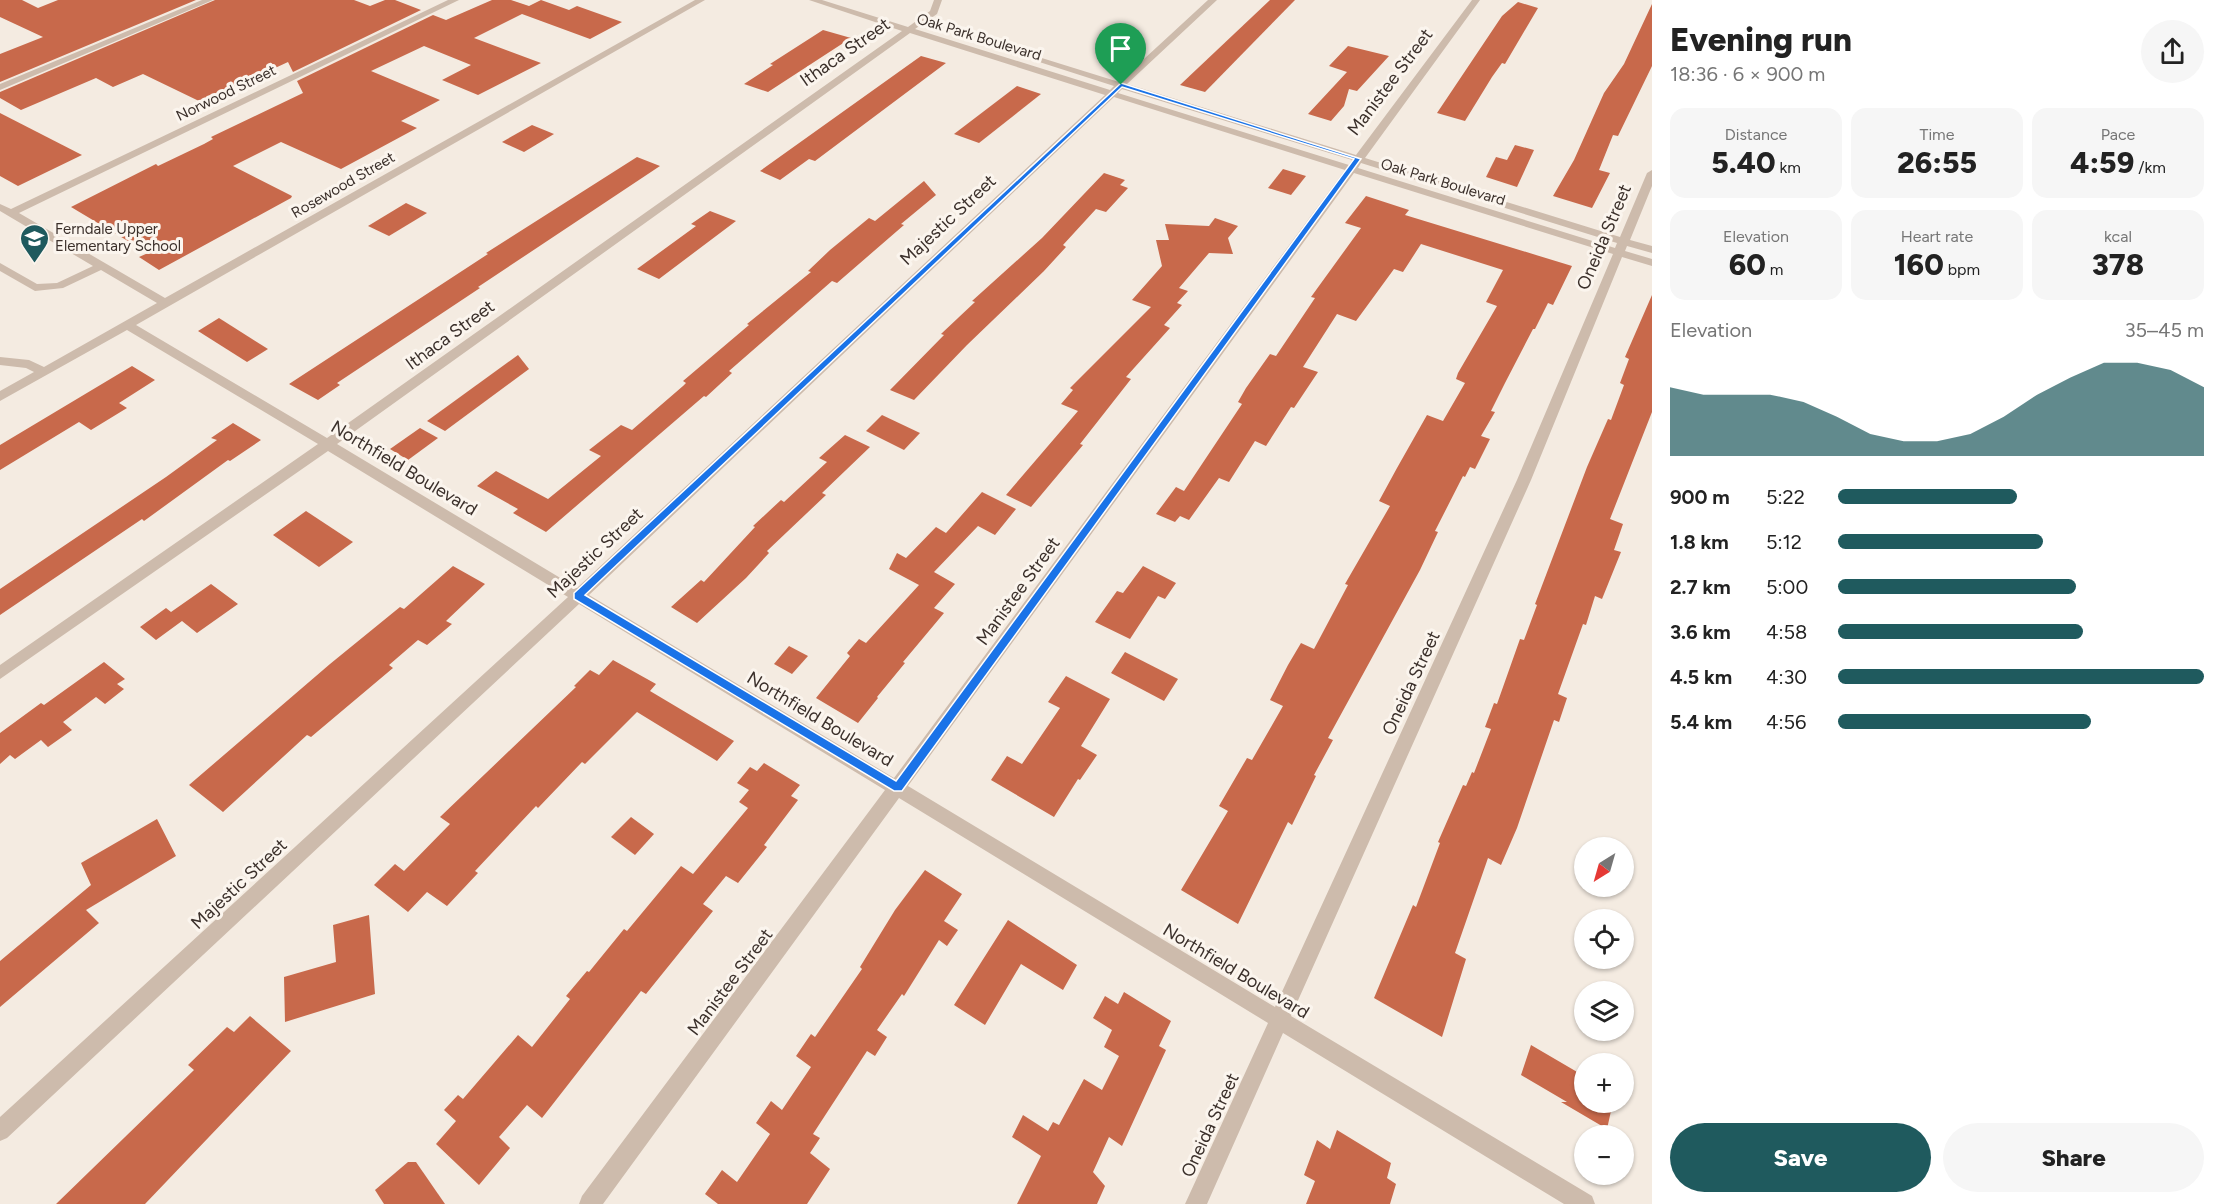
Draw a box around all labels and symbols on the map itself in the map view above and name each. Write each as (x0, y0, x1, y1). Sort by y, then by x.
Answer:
street label: Oak Park Boulevard (915, 10, 1043, 64)
street label: Ithaca Street (796, 13, 894, 91)
pin (1095, 23, 1146, 85)
street label: Manistee Street (1343, 24, 1438, 140)
street label: Norwood Street (173, 61, 279, 125)
street label: Rosewood Street (288, 148, 398, 222)
street label: Oak Park Boulevard (1379, 155, 1507, 209)
street label: Majestic Street (896, 170, 1001, 270)
street label: Oneida Street (1572, 181, 1636, 293)
place label: Ferndale Upper Elementary School (55, 220, 181, 255)
school or university icon: Ferndale Upper Elementary School (18, 222, 50, 264)
street label: Ithaca Street (401, 295, 499, 375)
street label: Northfield Boulevard (327, 416, 481, 520)
street label: Majestic Street (543, 503, 648, 603)
street label: Manistee Street (971, 532, 1065, 649)
street label: Oneida Street (1377, 627, 1445, 739)
street label: Northfield Boulevard (743, 667, 897, 771)
street label: Majestic Street (187, 834, 292, 934)
north arrow (1574, 837, 1634, 897)
street label: Northfield Boulevard (1159, 919, 1313, 1023)
street label: Manistee Street (683, 924, 778, 1040)
street label: Oneida Street (1176, 1069, 1244, 1181)

